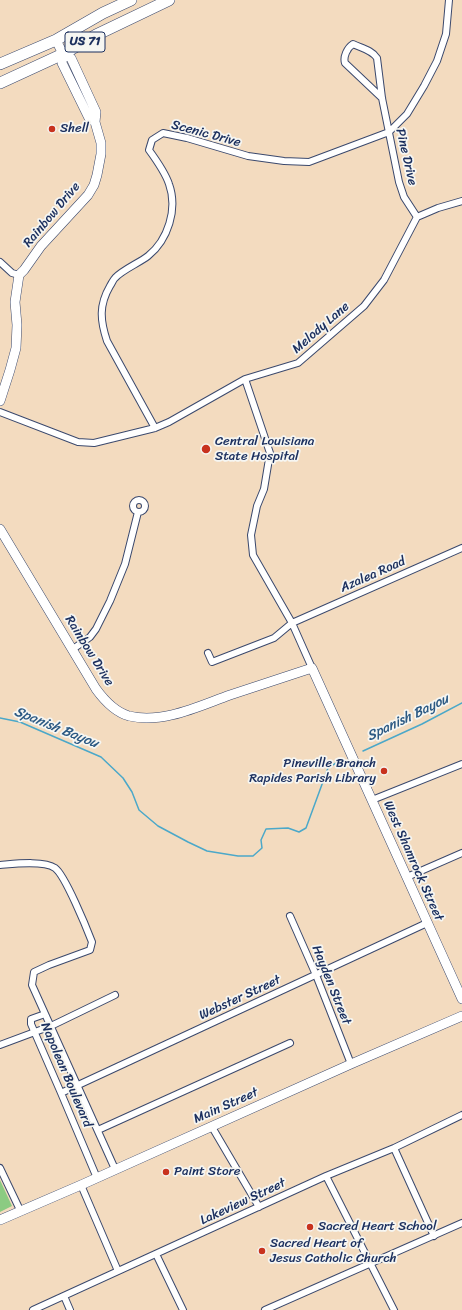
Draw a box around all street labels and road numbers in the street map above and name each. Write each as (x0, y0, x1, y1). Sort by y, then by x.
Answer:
road number: US 71 (65, 32, 105, 52)
street label: Scenic Drive (170, 117, 242, 151)
street label: Pine Drive (392, 127, 420, 187)
street label: Rainbow Drive (20, 179, 84, 251)
street label: Melody Lane (289, 299, 353, 357)
street label: Azalea Road (338, 554, 408, 596)
street label: Rainbow Drive (61, 613, 117, 689)
street label: West Shamrock Street (379, 799, 447, 923)
street label: Hayden Street (308, 943, 354, 1027)
street label: Webster Street (197, 972, 283, 1024)
street label: Napolean Boulevard (37, 1020, 95, 1130)
street label: Main Street (191, 1085, 261, 1127)
street label: Lakeview Street (198, 1175, 288, 1229)

